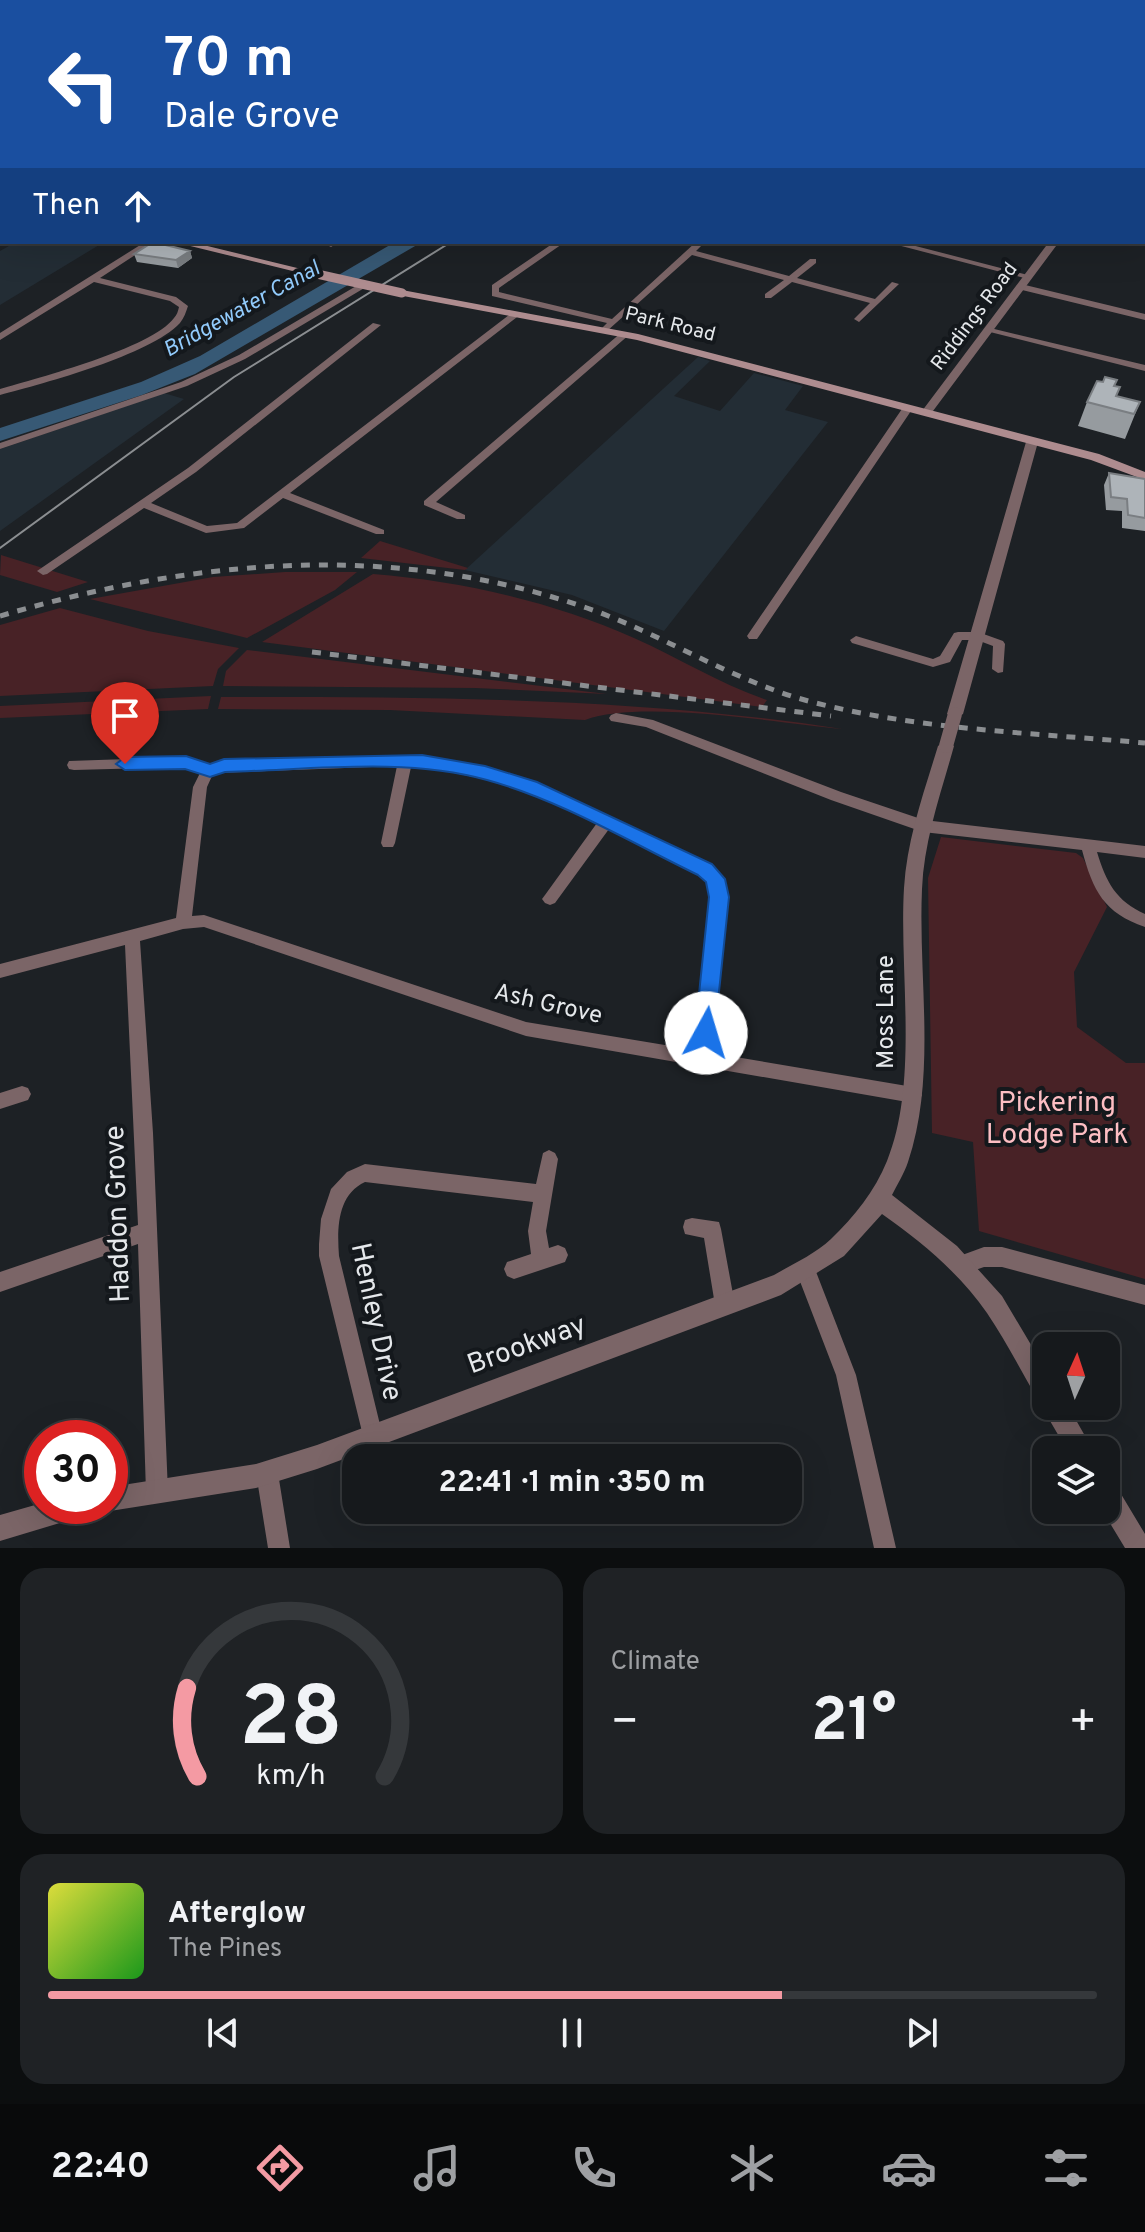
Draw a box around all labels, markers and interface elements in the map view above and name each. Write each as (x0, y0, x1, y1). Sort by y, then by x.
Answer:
text: 70 m (164, 26, 294, 96)
icon: left (32, 32, 136, 136)
text: Dale Grove (164, 95, 340, 141)
icon: ahead (116, 184, 160, 228)
text: Then (32, 188, 100, 225)
water label: Bridgewater Canal (159, 255, 326, 364)
street label: Riddings Road (926, 258, 1024, 376)
street label: Park Road (622, 301, 718, 349)
pin (91, 682, 159, 764)
icon: arrive (103, 694, 147, 738)
street label: Moss Lane (872, 955, 902, 1069)
street label: Ash Grove (491, 978, 605, 1032)
position arrow (664, 991, 748, 1075)
park label: Pickering Lodge Park (986, 1086, 1128, 1154)
street label: Haddon Grove (98, 1125, 140, 1303)
street label: Henley Drive (341, 1240, 409, 1404)
street label: Brookway (463, 1308, 591, 1384)
north arrow (1032, 1332, 1120, 1420)
map controls (1032, 1332, 1120, 1524)
speed limit sign: 30 (24, 1420, 128, 1524)
button: layers (1032, 1436, 1120, 1524)
text: 22:41 · 1 min · 350 m (438, 1465, 706, 1502)
text: Climate (611, 1646, 700, 1679)
text: 28 (240, 1670, 343, 1775)
text: 21° (811, 1686, 897, 1762)
text: − (611, 1696, 639, 1752)
text: + (1069, 1696, 1097, 1752)
text: km/h (257, 1759, 326, 1795)
text: Afterglow (168, 1896, 306, 1933)
text: The Pines (168, 1933, 282, 1966)
icon: previous (201, 2011, 245, 2055)
icon: pause (550, 2011, 594, 2055)
icon: next (900, 2011, 944, 2055)
icon: directions (252, 2140, 308, 2196)
icon: music (409, 2140, 465, 2196)
icon: phone (566, 2140, 622, 2196)
icon: climate (724, 2140, 780, 2196)
icon: car (881, 2140, 937, 2196)
icon: filters (1038, 2140, 1094, 2196)
text: 22:40 (51, 2145, 150, 2191)

